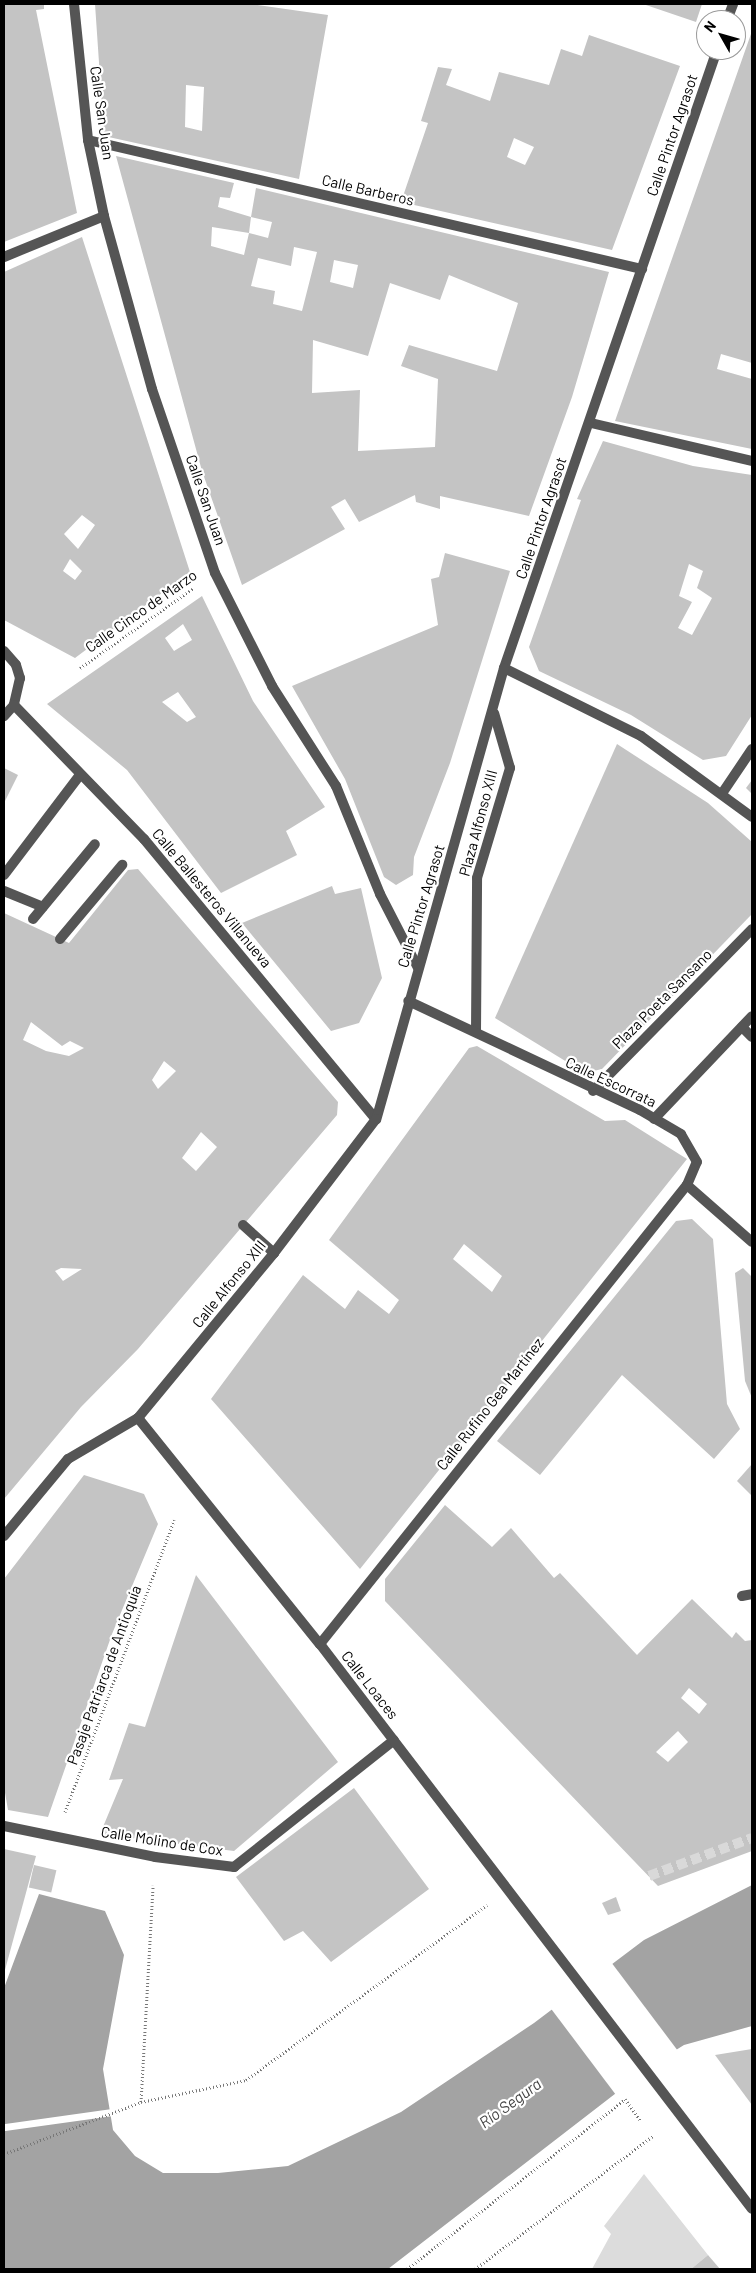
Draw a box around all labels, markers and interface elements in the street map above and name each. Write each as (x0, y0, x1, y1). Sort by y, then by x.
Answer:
north arrow (696, 10, 746, 60)
text: N (700, 17, 719, 35)
street label: Calle San Juan (87, 65, 117, 161)
street label: Calle Pintor Agrasot (643, 72, 701, 198)
street label: Calle Barberos (320, 171, 416, 209)
street label: Calle San Juan (182, 452, 230, 548)
street label: Calle Pintor Agrasot (512, 455, 570, 581)
street label: Calle Cinco de Marzo (82, 566, 200, 656)
street label: Plaza Alfonso XIII (455, 768, 501, 878)
street label: Calle Ballesteros Villanueva (148, 825, 276, 971)
street label: Calle Pintor Agrasot (394, 842, 448, 970)
street label: Plaza Poeta Sansano (608, 945, 716, 1053)
street label: Calle Escorrata (563, 1053, 659, 1111)
street label: Calle Alfonso XIII (188, 1237, 270, 1331)
street label: Calle Rufino Gea Martínez (433, 1334, 547, 1474)
street label: Pasaje Patriarca de Antioquía (63, 1583, 145, 1767)
street label: Calle Loaces (338, 1647, 402, 1723)
street label: Calle Molino de Cox (100, 1822, 224, 1860)
water label: Río Segura (475, 2074, 545, 2132)

